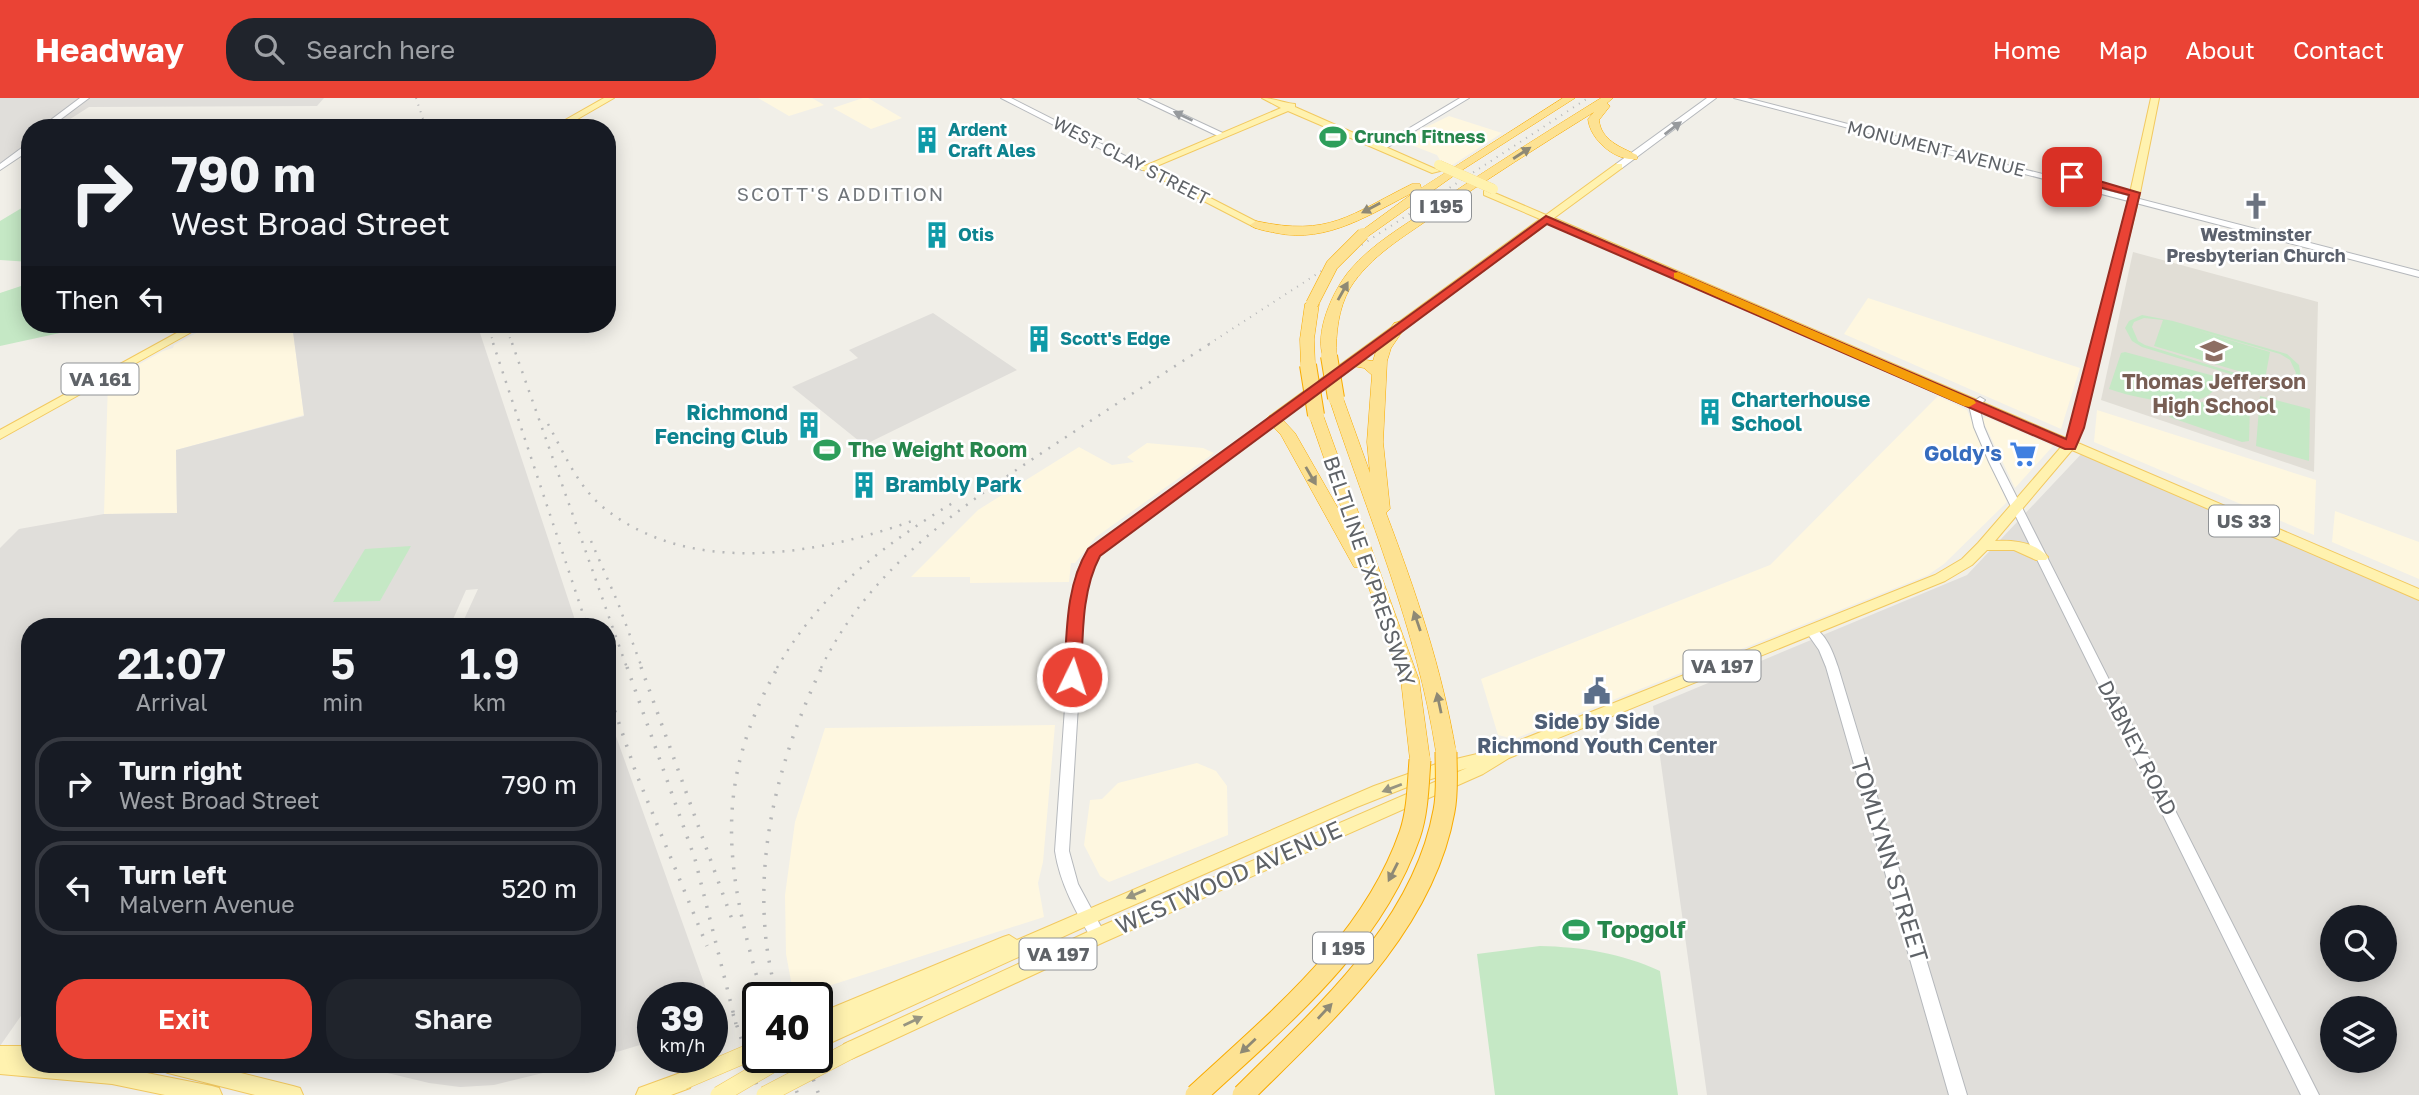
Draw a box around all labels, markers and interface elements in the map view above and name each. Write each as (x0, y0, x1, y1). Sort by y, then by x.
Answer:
search box (226, 18, 716, 81)
text: Headway (35, 30, 184, 69)
icon: search (250, 30, 288, 68)
text: Search here (306, 34, 455, 65)
text: Home (1993, 35, 2061, 64)
text: Map (2099, 35, 2148, 64)
text: About (2186, 35, 2255, 64)
text: Contact (2293, 35, 2384, 64)
street label: WEST CLAY STREET (1050, 111, 1213, 209)
one-way arrow (1172, 111, 1193, 122)
street label: MONUMENT AVENUE (1845, 115, 2028, 181)
place label: Ardent Craft Ales (948, 118, 1036, 161)
sports icon: Crunch Fitness (1318, 122, 1348, 152)
one-way arrow (1664, 122, 1682, 136)
building icon: Ardent Craft Ales (912, 125, 942, 155)
place label: Crunch Fitness (1354, 125, 1486, 147)
text: 790 m (171, 144, 316, 203)
icon: right (56, 147, 147, 238)
one-way arrow (1512, 147, 1531, 160)
pin (2042, 147, 2102, 207)
icon: arrive (2053, 158, 2091, 196)
district label: SCOTT'S ADDITION (737, 182, 945, 205)
road number: I 195 (1411, 190, 1471, 222)
church icon: Westminster Presbyterian Church (2241, 191, 2271, 221)
one-way arrow (1360, 202, 1380, 214)
text: West Broad Street (171, 204, 450, 242)
building icon: Otis (922, 220, 952, 250)
place label: Otis (958, 223, 994, 245)
place label: Westminster Presbyterian Church (2166, 223, 2346, 266)
icon: left (133, 280, 171, 318)
one-way arrow (1337, 281, 1349, 300)
text: Then (56, 284, 119, 315)
building icon: Scott's Edge (1024, 324, 1054, 354)
place label: Scott's Edge (1060, 327, 1171, 349)
school or university icon: Thomas Jefferson High School (2199, 336, 2229, 366)
road number: VA 161 (62, 364, 138, 394)
place label: Thomas Jefferson High School (2122, 368, 2306, 418)
place label: Charterhouse School (1731, 386, 1870, 436)
building icon: Charterhouse School (1695, 397, 1725, 427)
place label: Richmond Fencing Club (655, 399, 788, 449)
building icon: Richmond Fencing Club (794, 410, 824, 440)
sports icon: The Weight Room (812, 435, 842, 465)
place label: The Weight Room (848, 436, 1027, 462)
supermarket icon: Goldy's (2008, 439, 2038, 469)
place label: Goldy's (1924, 440, 2002, 466)
street label: BELTLINE EXPRESSWAY (1318, 452, 1422, 689)
one-way arrow (1305, 467, 1317, 486)
building icon: Brambly Park (849, 470, 879, 500)
place label: Brambly Park (885, 471, 1022, 497)
road number: US 33 (2209, 506, 2279, 536)
one-way arrow (1411, 611, 1421, 632)
text: 21:07 (117, 638, 226, 688)
text: 5 (330, 638, 355, 688)
text: 1.9 (459, 638, 520, 688)
position arrow (1035, 640, 1109, 714)
road number: VA 197 (1684, 650, 1760, 681)
public building icon: Side by Side Richmond Youth Center (1582, 676, 1612, 706)
street label: DABNEY ROAD (2093, 676, 2183, 820)
text: Arrival (136, 688, 208, 716)
text: min (322, 688, 363, 716)
text: km (473, 688, 506, 716)
one-way arrow (1434, 692, 1445, 714)
place label: Side by Side Richmond Youth Center (1477, 708, 1717, 758)
street label: TOMLYNN STREET (1846, 754, 1935, 965)
text: Turn right (119, 755, 242, 786)
icon: right (60, 765, 98, 803)
text: 790 m (502, 769, 577, 800)
one-way arrow (1381, 783, 1402, 794)
text: West Broad Street (119, 786, 320, 814)
street label: WESTWOOD AVENUE (1111, 814, 1346, 940)
text: Turn left (119, 859, 227, 890)
one-way arrow (1387, 862, 1398, 882)
icon: left (60, 869, 98, 907)
text: 520 m (501, 873, 577, 904)
one-way arrow (1126, 889, 1147, 900)
text: Malvern Avenue (119, 890, 295, 918)
map controls (2320, 905, 2397, 1073)
button: search (2320, 905, 2397, 982)
place label: Topgolf (1597, 914, 1686, 943)
sports icon: Topgolf (1561, 915, 1591, 945)
road number: I 195 (1313, 932, 1373, 964)
road number: VA 197 (1020, 939, 1096, 970)
button: Exit (56, 979, 312, 1059)
button: Share (326, 979, 581, 1059)
speed limit sign: 40 (742, 982, 833, 1073)
button: layers (2320, 996, 2397, 1073)
text: 39 (661, 997, 704, 1039)
one-way arrow (1317, 1003, 1333, 1020)
one-way arrow (903, 1015, 923, 1027)
text: km/h (660, 1034, 705, 1056)
one-way arrow (1240, 1037, 1257, 1053)

